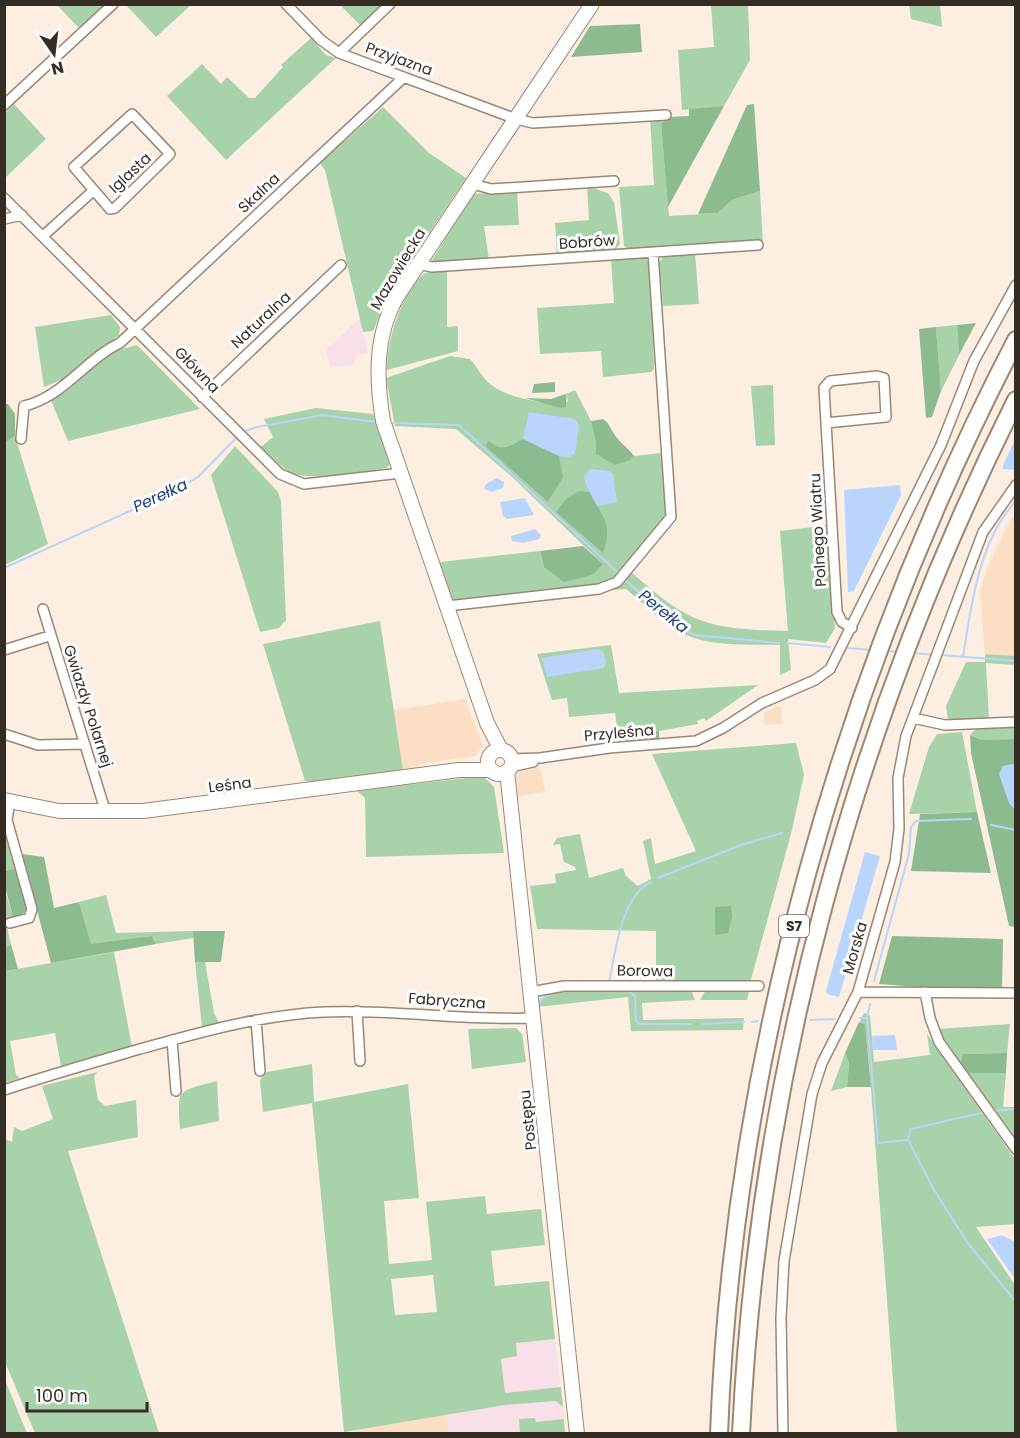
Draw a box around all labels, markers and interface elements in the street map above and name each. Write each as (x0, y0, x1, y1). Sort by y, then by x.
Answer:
north arrow (24, 24, 84, 84)
street label: Przyjazna (363, 37, 436, 80)
text: N (49, 55, 66, 81)
street label: Iglasta (104, 148, 156, 198)
street label: Skalna (233, 168, 284, 217)
street label: Mazowiecka (365, 224, 430, 313)
street label: Bobrów (558, 229, 617, 254)
street label: Naturalna (226, 286, 295, 353)
street label: Główna (170, 342, 225, 397)
water label: Perełka (129, 473, 192, 518)
street label: Polnego Wiatru (804, 473, 831, 587)
water label: Perełka (634, 584, 694, 639)
street label: Gwiazdy Polarnej (59, 642, 118, 770)
street label: Przyleśna (583, 719, 655, 746)
street label: Leśna (207, 771, 253, 798)
road number: S7 (779, 915, 809, 937)
street label: Morska (837, 919, 872, 977)
street label: Borowa (617, 960, 673, 981)
street label: Fabryczna (408, 987, 486, 1014)
street label: Postępu (514, 1089, 541, 1151)
scale bar (27, 1375, 147, 1413)
text: 100 m (36, 1383, 88, 1408)

